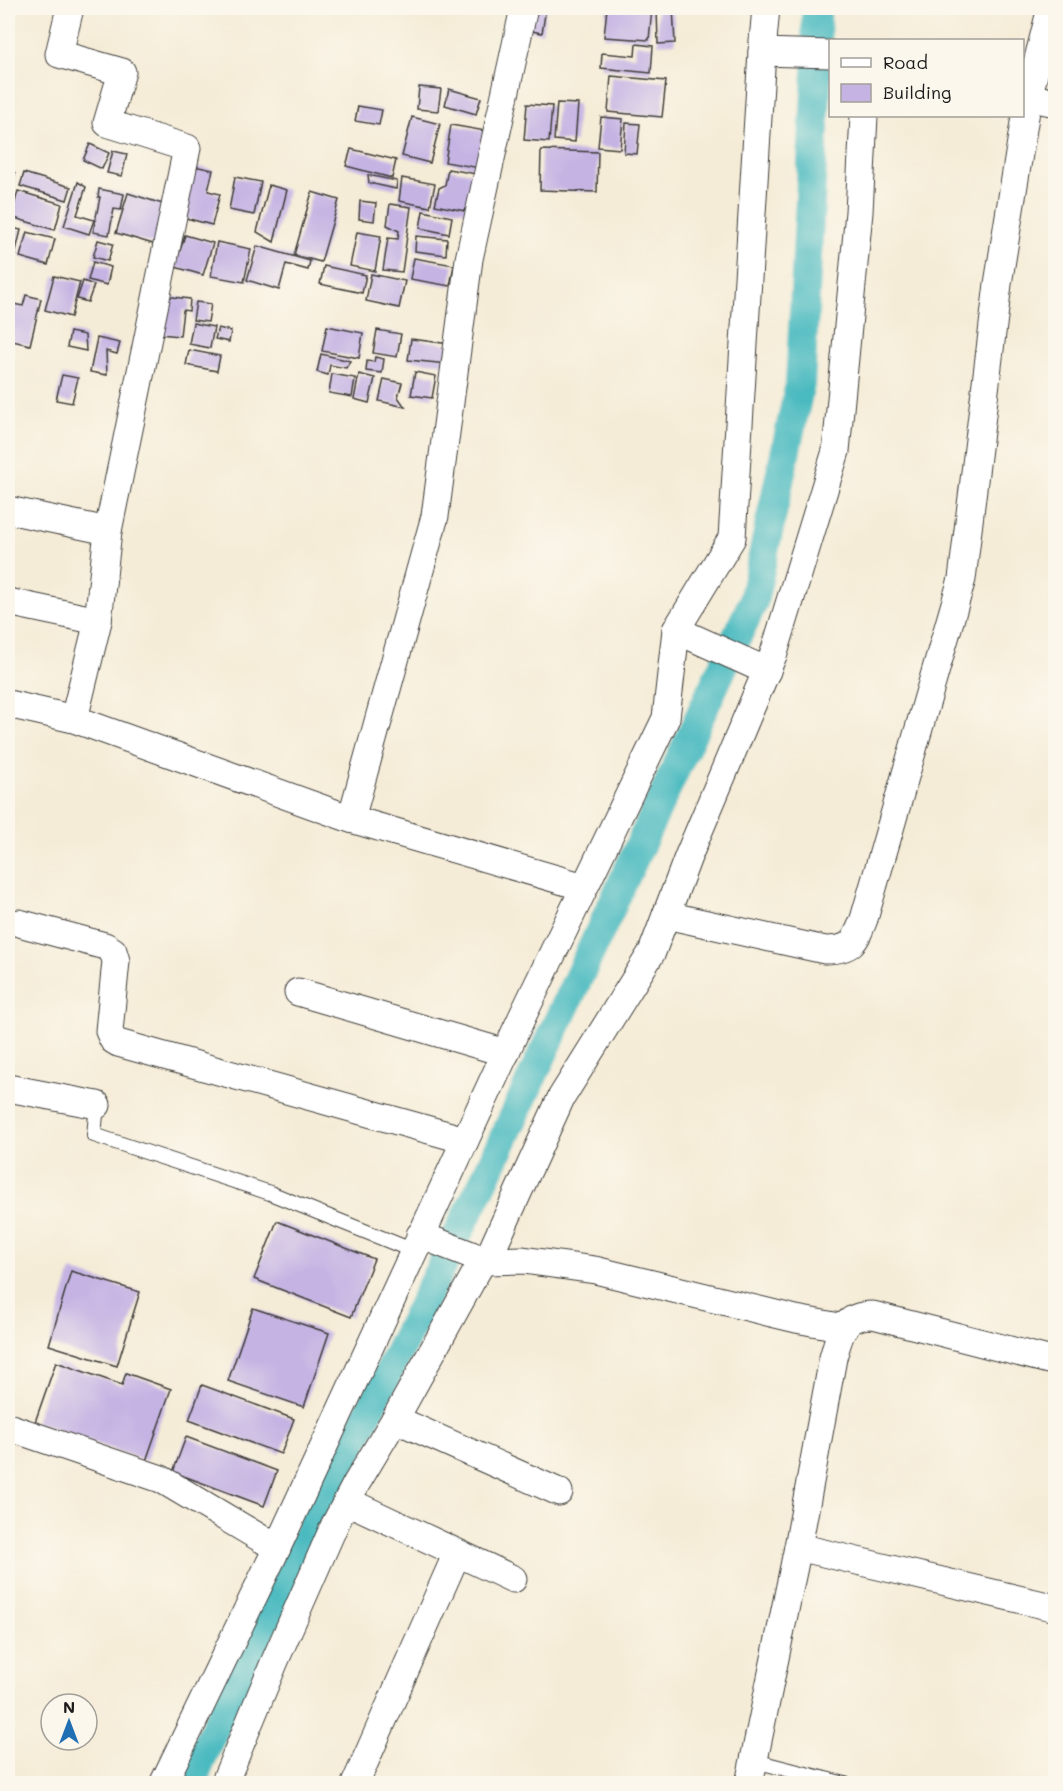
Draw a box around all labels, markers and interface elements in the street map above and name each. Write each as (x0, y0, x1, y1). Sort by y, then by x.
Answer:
legend (829, 39, 1024, 117)
text: Road (883, 50, 928, 74)
text: Building (883, 80, 951, 104)
north arrow (39, 1692, 99, 1752)
text: N (63, 1696, 75, 1717)

